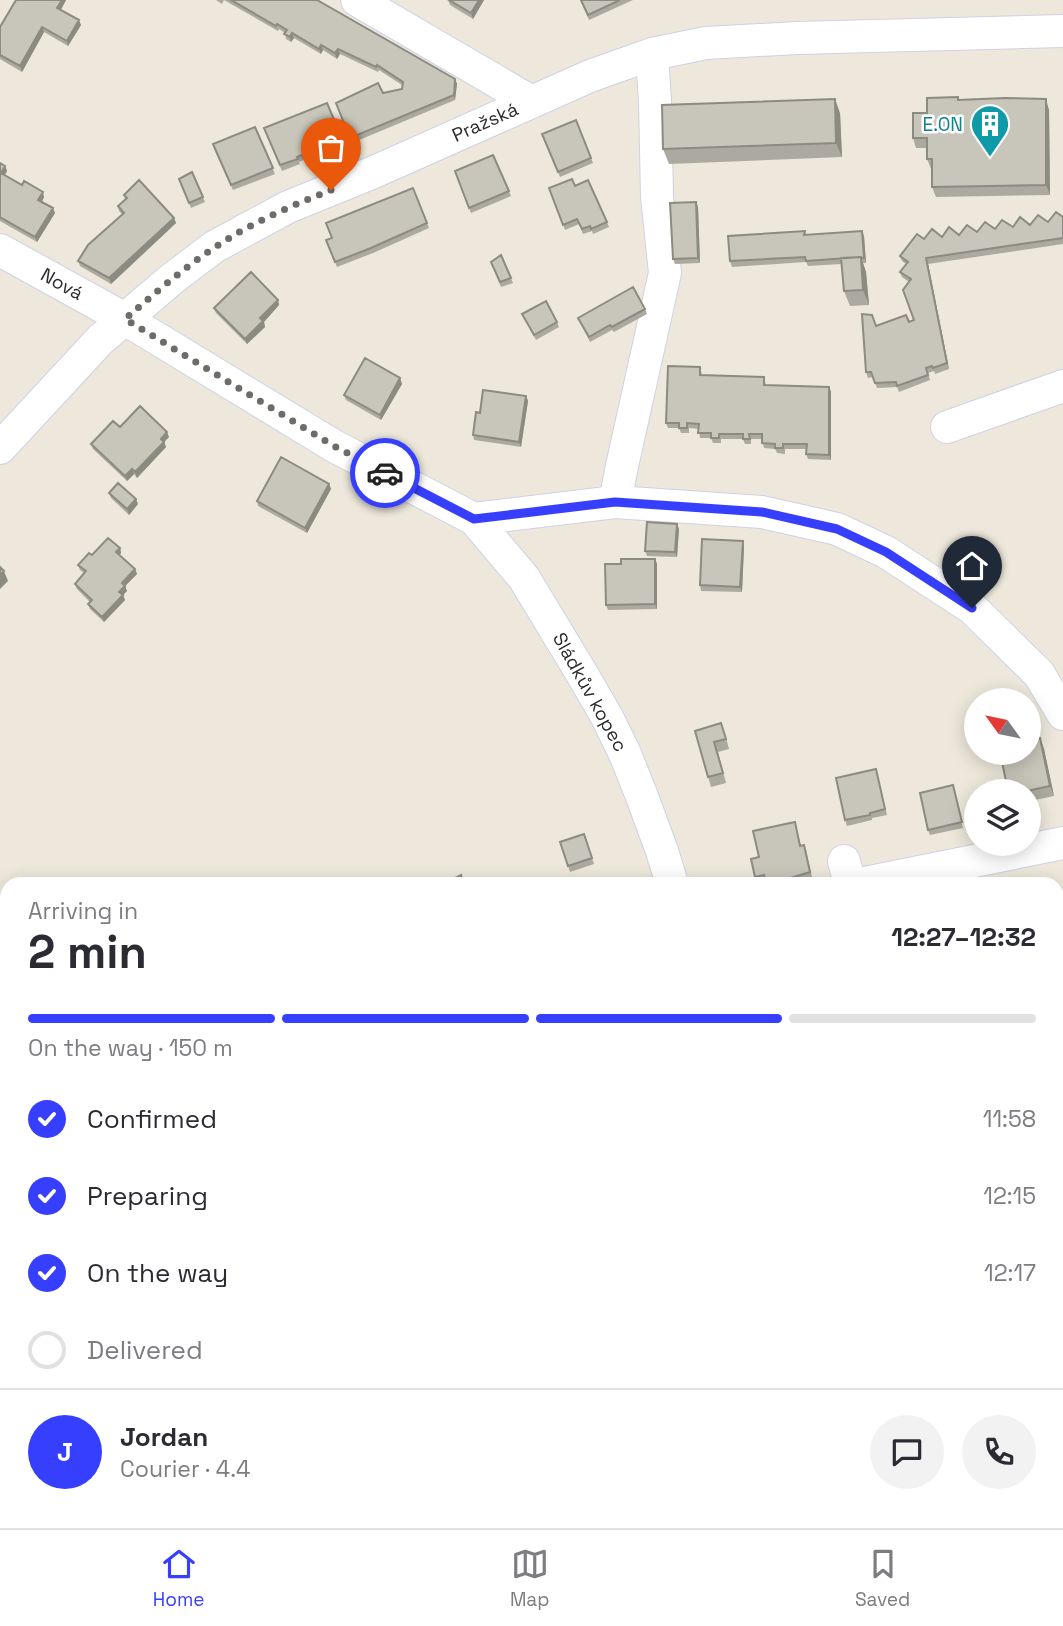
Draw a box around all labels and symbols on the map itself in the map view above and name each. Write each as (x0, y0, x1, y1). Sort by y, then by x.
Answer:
street label: Pražská (448, 96, 522, 148)
building icon: E.ON (969, 103, 1011, 158)
place label: E.ON (923, 112, 963, 137)
pin (301, 118, 361, 190)
street label: Nová (36, 262, 88, 306)
courier (350, 438, 420, 508)
pin (942, 536, 1002, 608)
street label: Sládkův kopec (547, 628, 633, 756)
north arrow (964, 688, 1041, 765)

